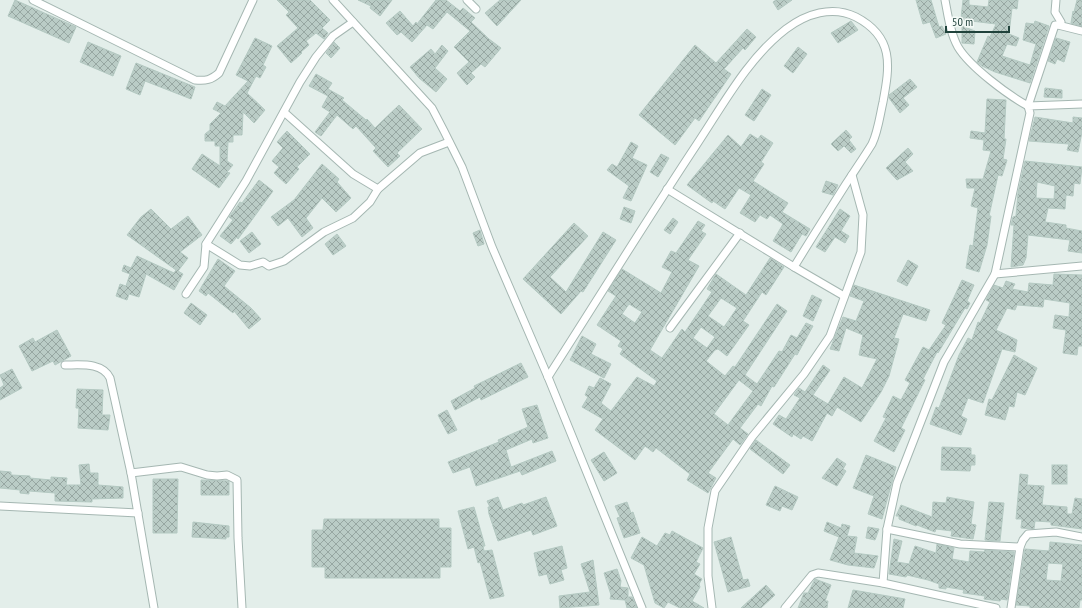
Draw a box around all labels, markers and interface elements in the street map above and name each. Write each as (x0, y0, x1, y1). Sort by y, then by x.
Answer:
scale bar (946, 8, 1009, 34)
text: 50 m (952, 14, 973, 29)

